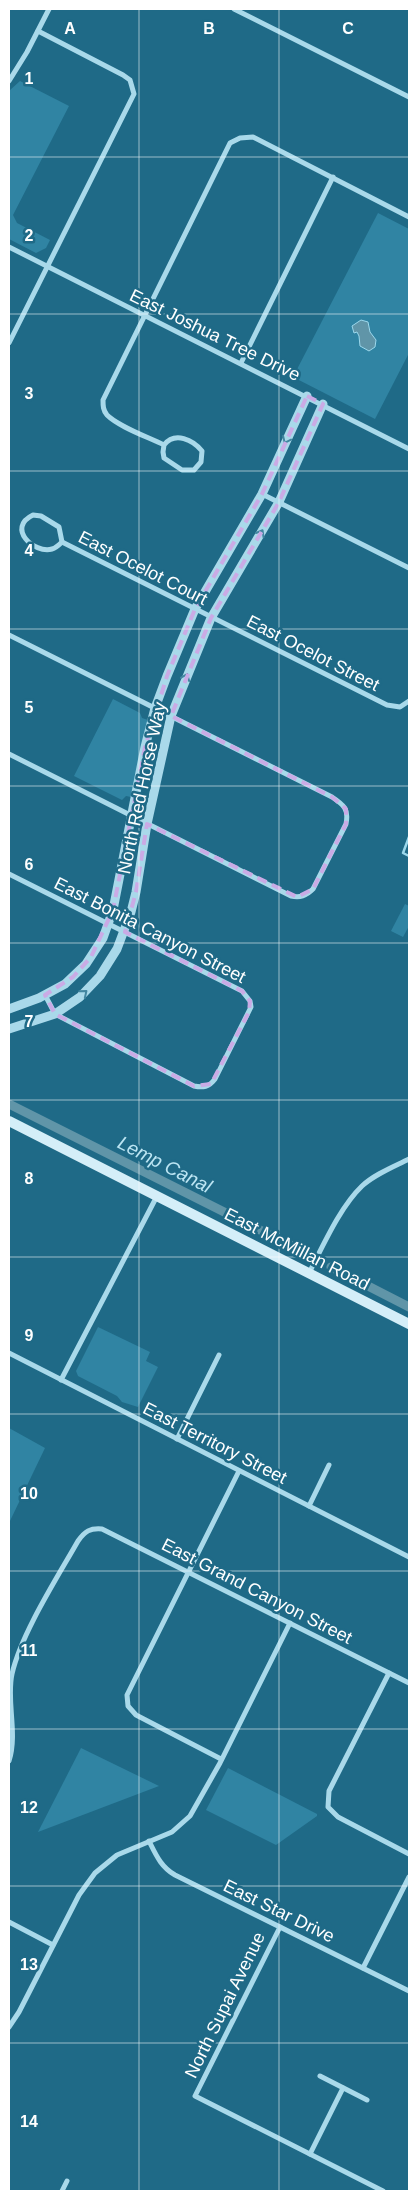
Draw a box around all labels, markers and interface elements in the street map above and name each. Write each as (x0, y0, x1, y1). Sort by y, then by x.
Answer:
text: A (64, 20, 76, 37)
text: B (203, 20, 215, 37)
text: C (342, 20, 354, 37)
text: 1 (25, 70, 34, 87)
text: 2 (25, 227, 34, 244)
street label: East Joshua Tree Drive (127, 285, 303, 385)
text: 3 (25, 385, 34, 402)
one-way arrow (282, 435, 293, 444)
street label: East Ocelot Court (75, 527, 211, 609)
one-way arrow (254, 530, 264, 539)
text: 4 (25, 542, 34, 559)
street label: East Ocelot Street (243, 611, 383, 695)
one-way arrow (180, 673, 191, 682)
text: 5 (25, 699, 34, 716)
street label: North Red Horse Way (114, 700, 170, 876)
text: 6 (25, 856, 34, 873)
street label: East Bonita Canyon Street (51, 873, 249, 987)
one-way arrow (78, 990, 87, 999)
text: 7 (25, 1013, 34, 1030)
water label: Lemp Canal (114, 1132, 216, 1197)
text: 8 (25, 1170, 34, 1187)
street label: East McMillan Road (221, 1204, 373, 1294)
text: 9 (25, 1327, 34, 1344)
street label: East Territory Street (140, 1398, 290, 1488)
text: 10 (20, 1485, 38, 1502)
street label: East Grand Canyon Street (158, 1534, 356, 1648)
text: 11 (21, 1642, 38, 1659)
text: 12 (20, 1799, 38, 1816)
street label: East Star Drive (220, 1875, 338, 1947)
street label: North Supai Avenue (181, 1929, 269, 2081)
text: 13 (20, 1956, 38, 1973)
text: 14 (20, 2113, 38, 2130)

